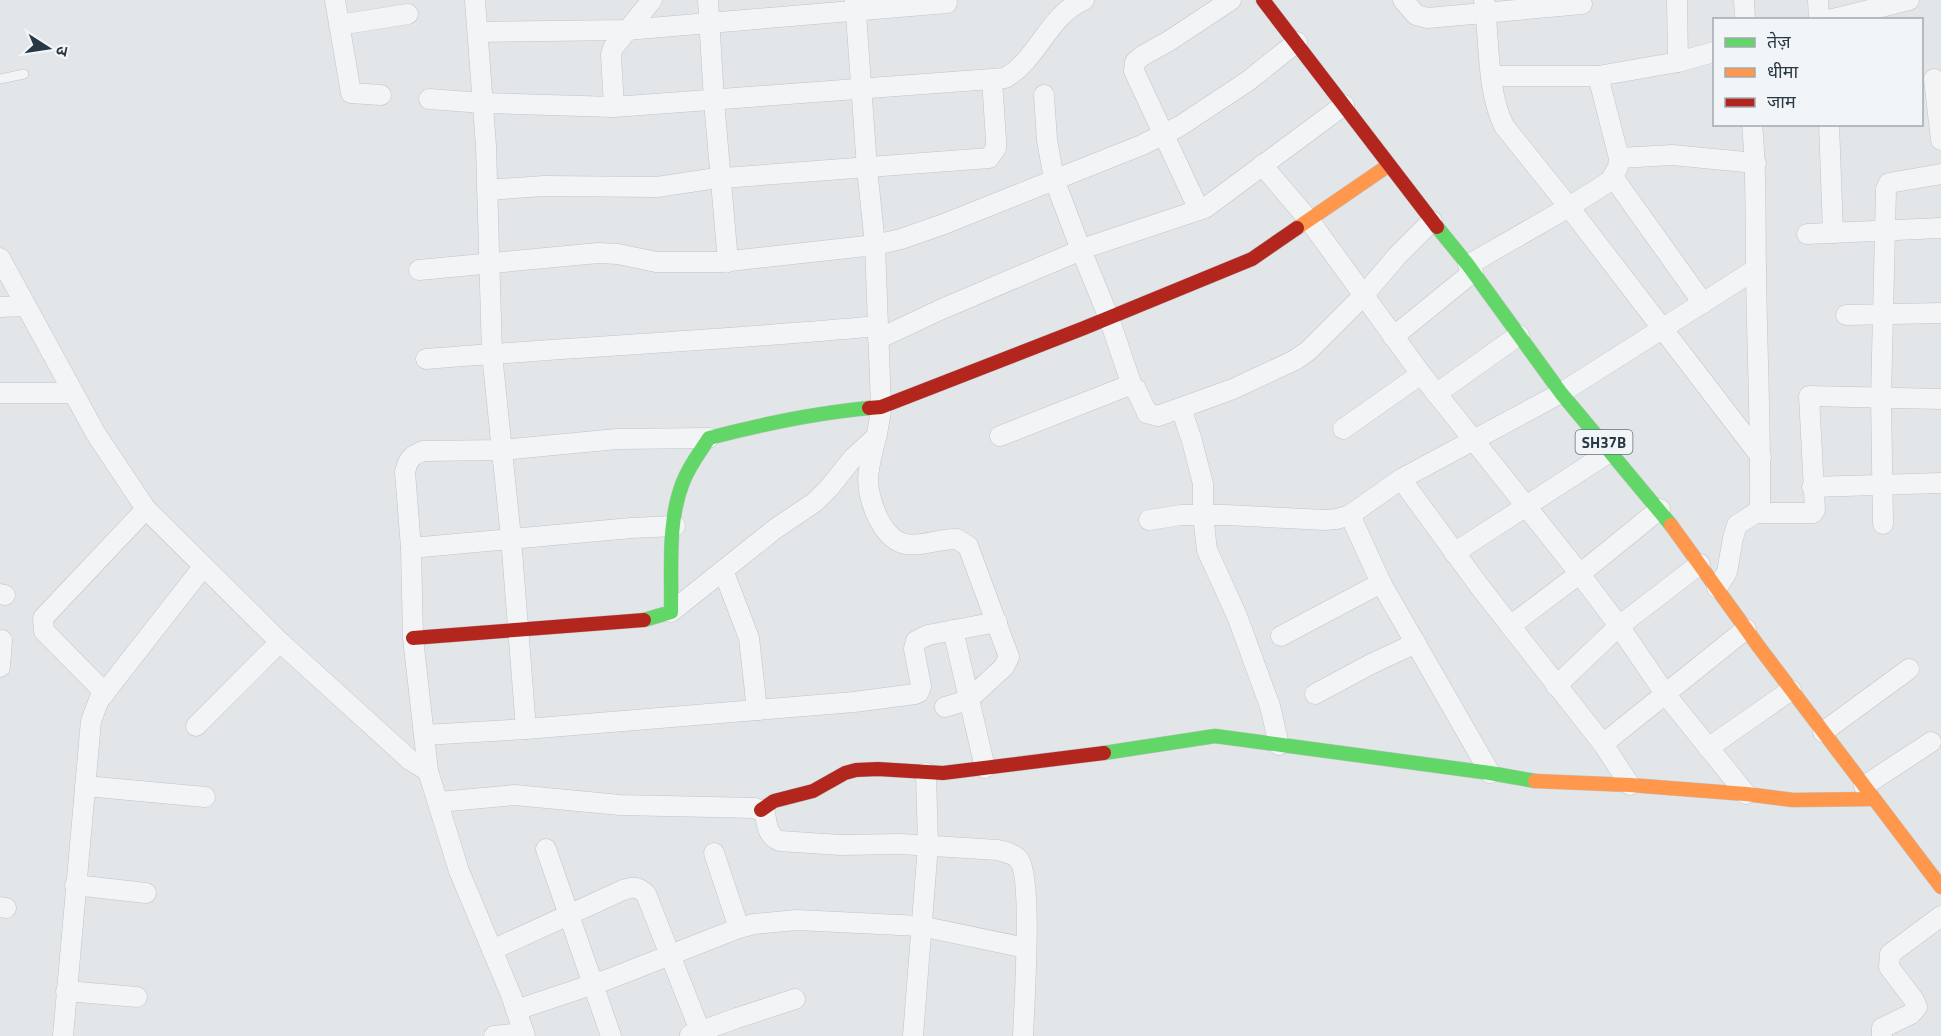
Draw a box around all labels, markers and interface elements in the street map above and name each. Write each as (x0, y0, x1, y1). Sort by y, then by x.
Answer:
north arrow (18, 18, 78, 78)
legend (1713, 18, 1923, 126)
text: तेज़ (1767, 28, 1791, 55)
text: उ (50, 44, 75, 59)
text: धीमा (1767, 58, 1798, 85)
text: जाम (1767, 88, 1797, 115)
road number: SH37B (1576, 430, 1632, 454)

